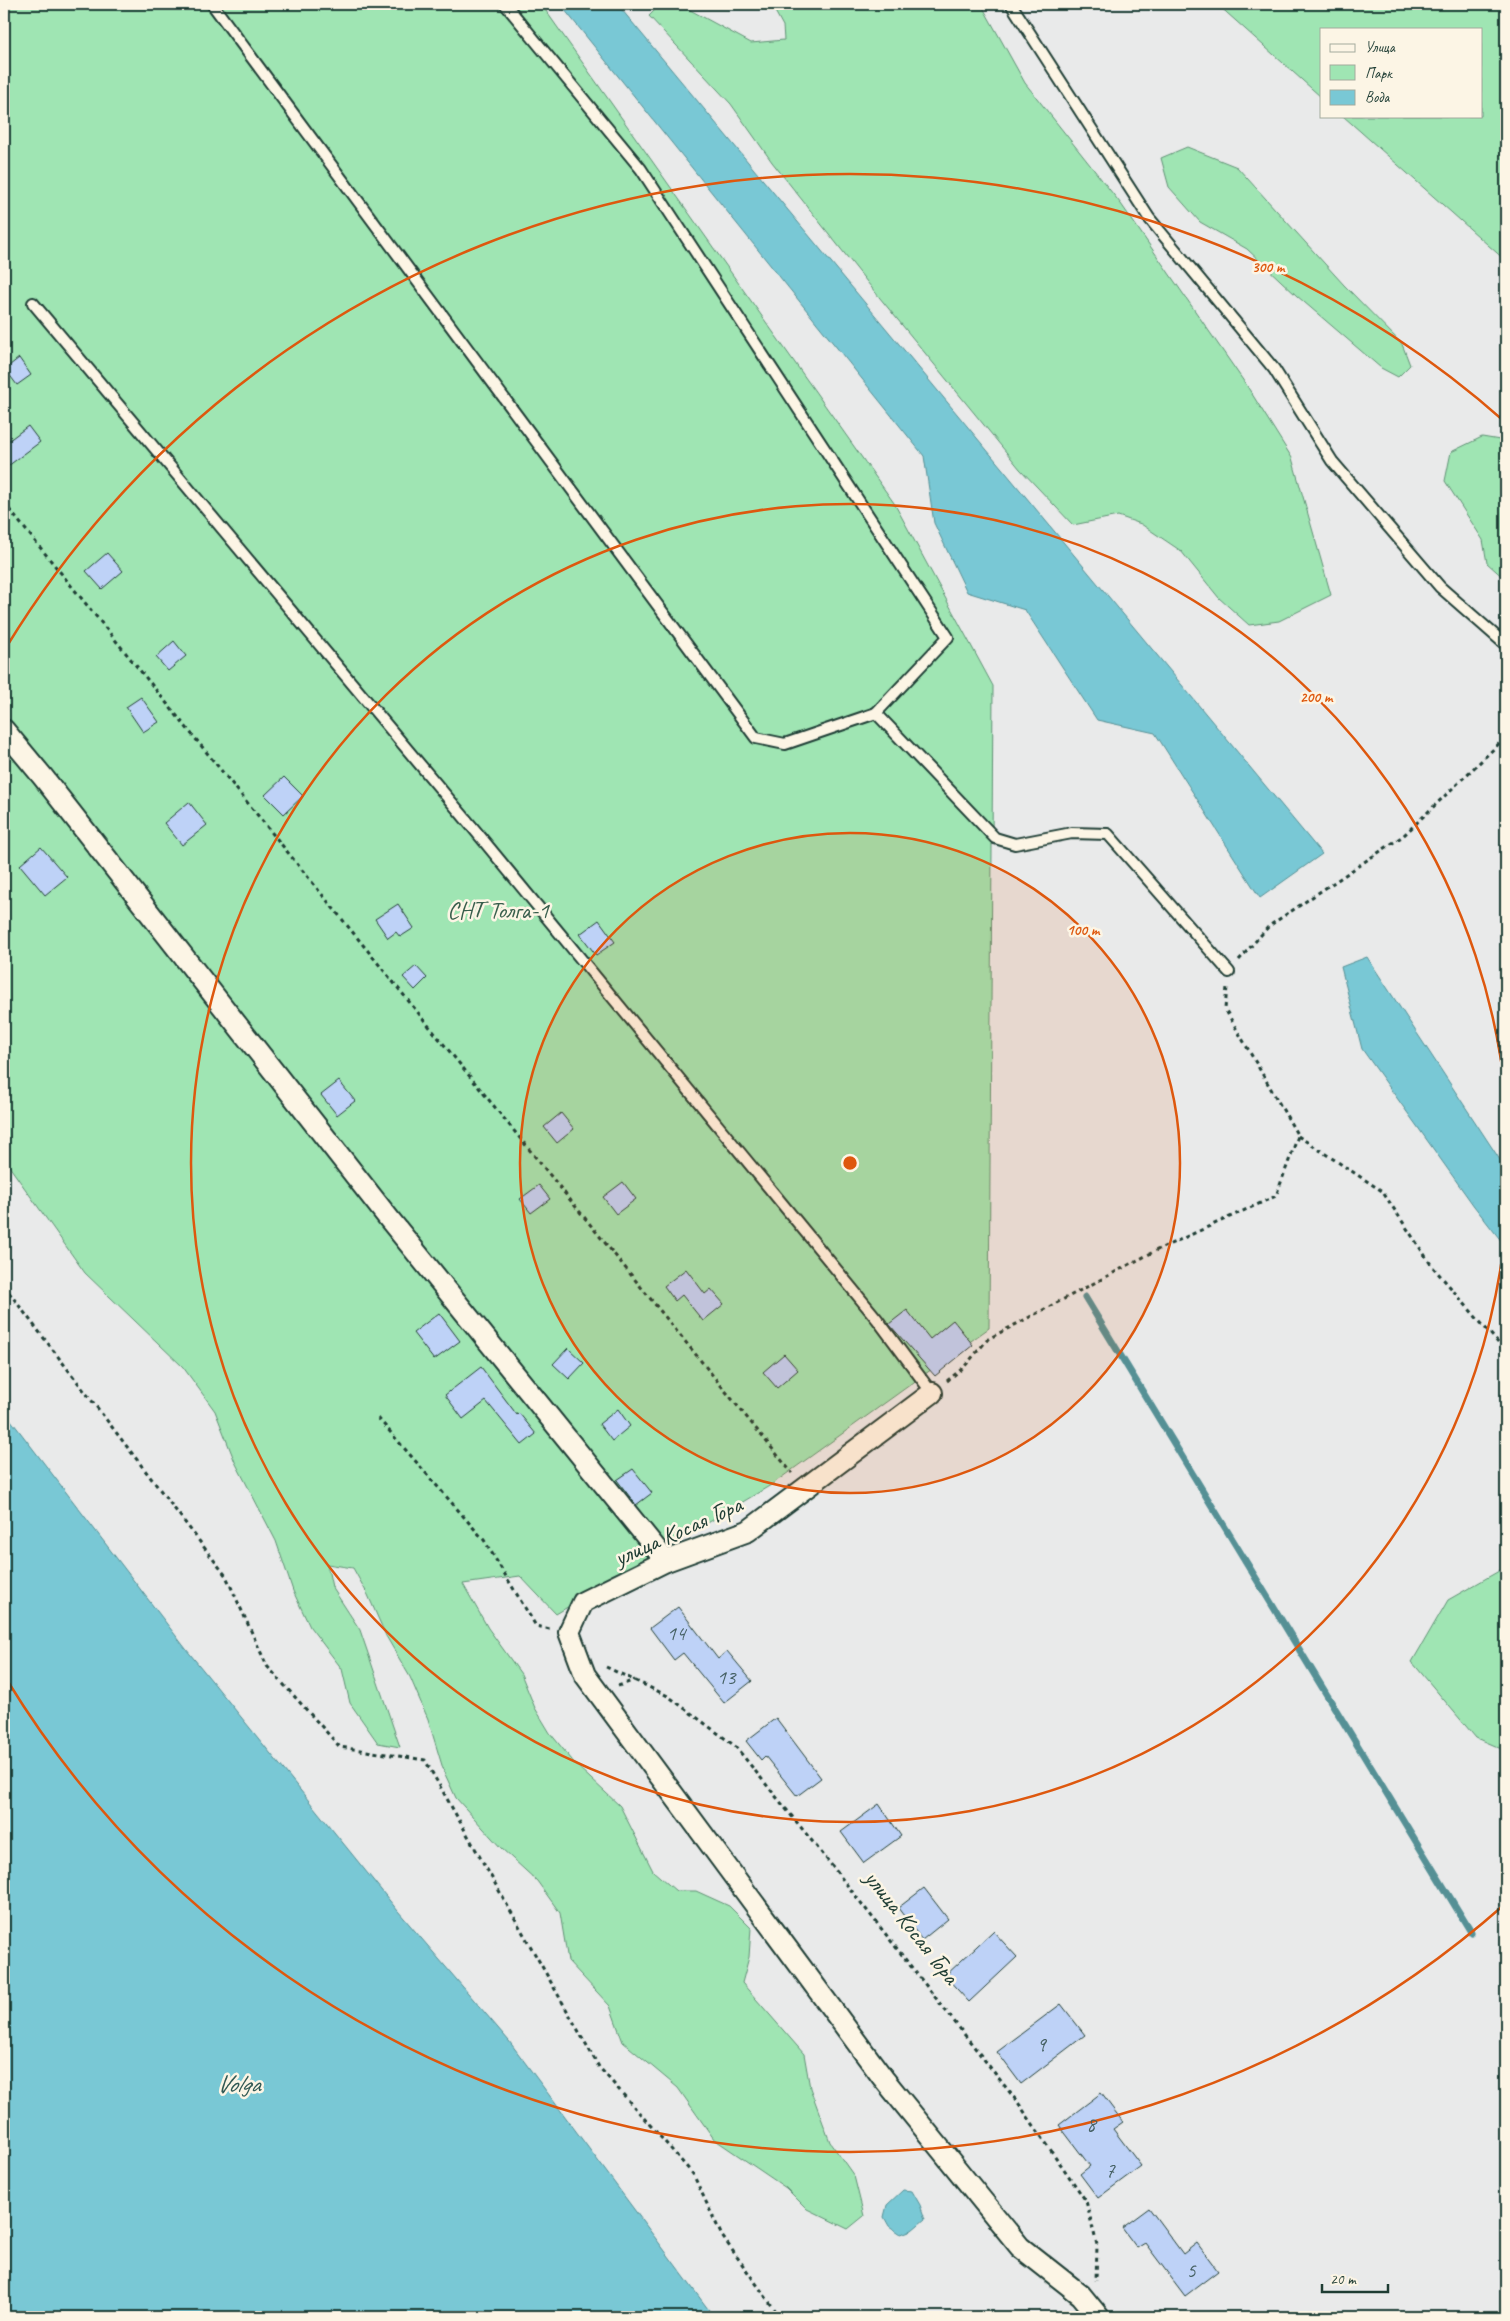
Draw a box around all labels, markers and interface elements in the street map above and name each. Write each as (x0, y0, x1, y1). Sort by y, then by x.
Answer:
legend (1320, 28, 1482, 118)
text: Улица (1365, 38, 1396, 57)
text: Парк (1365, 64, 1393, 83)
text: Вода (1365, 88, 1390, 107)
text: 300 m (1252, 258, 1286, 277)
text: 200 m (1300, 688, 1334, 707)
park label: СНТ Толга-1 (447, 895, 550, 925)
text: 100 m (1067, 921, 1101, 940)
centre of rings (841, 1154, 859, 1172)
street label: улица Косая Гора (608, 1489, 748, 1573)
house number: 14 (667, 1620, 688, 1646)
house number: 13 (717, 1664, 737, 1690)
street label: улица Косая Гора (857, 1862, 967, 1991)
house number: 9 (1036, 2031, 1047, 2057)
water label: Volga (216, 2068, 262, 2100)
house number: 8 (1086, 2111, 1098, 2137)
house number: 7 (1105, 2157, 1116, 2183)
house number: 5 (1186, 2257, 1197, 2283)
scale bar (1322, 2261, 1389, 2293)
text: 20 m (1330, 2270, 1357, 2289)

